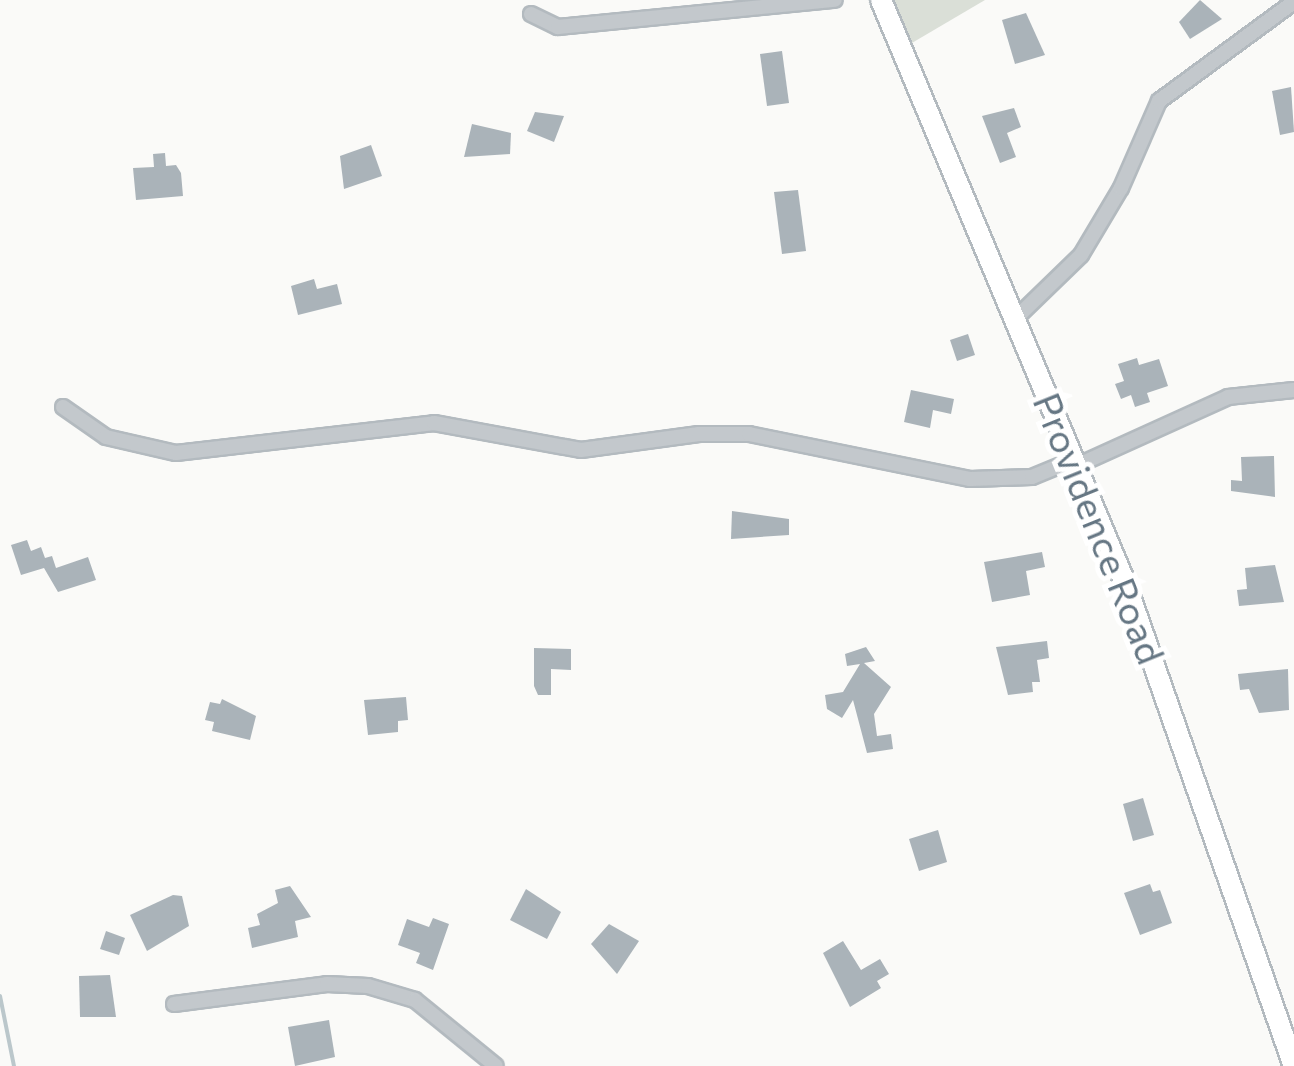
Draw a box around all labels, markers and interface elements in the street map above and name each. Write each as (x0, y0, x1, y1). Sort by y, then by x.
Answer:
street label: Providence Road (1025, 386, 1175, 670)

